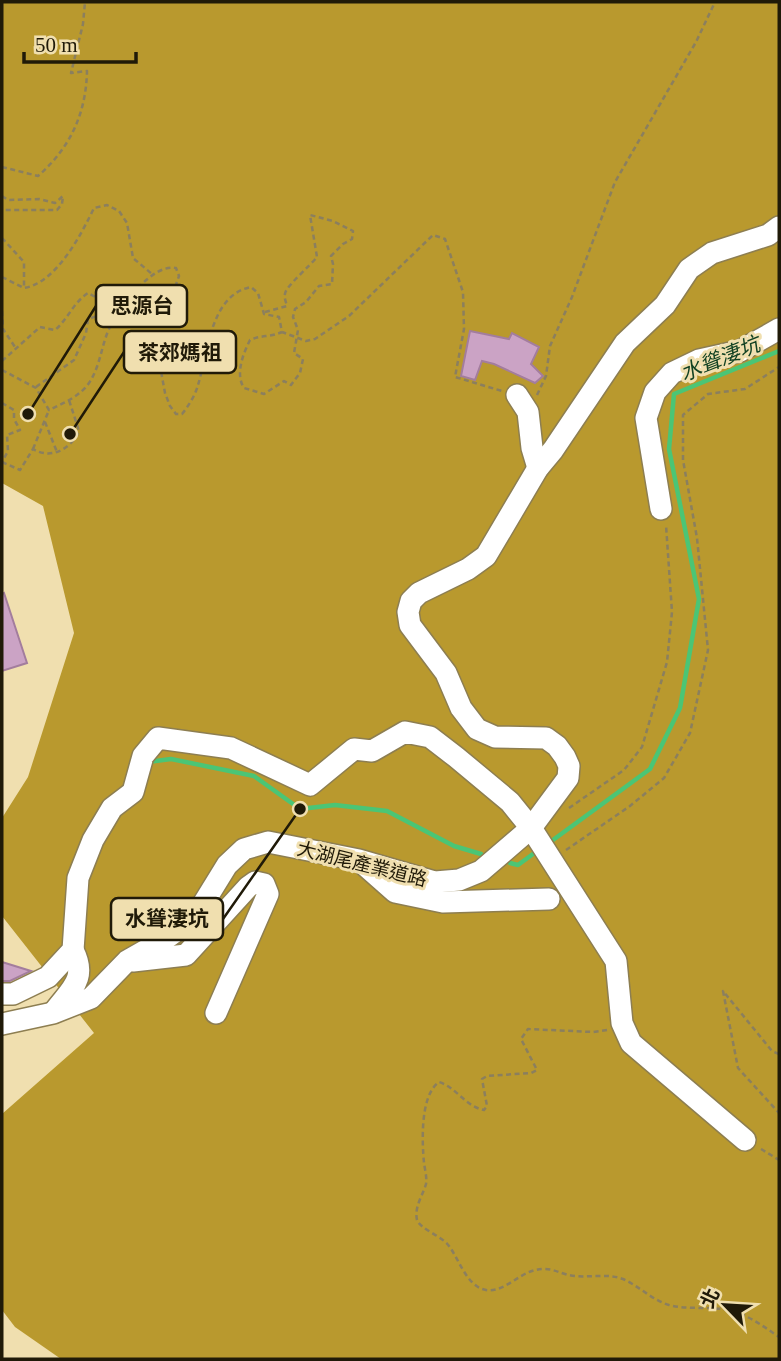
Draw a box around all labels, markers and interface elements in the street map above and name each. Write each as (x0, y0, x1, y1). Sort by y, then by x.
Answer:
scale bar (24, 21, 136, 65)
text: 50 m (35, 33, 78, 57)
callout: 思源台 (96, 285, 187, 327)
text: 思源台 (111, 294, 174, 318)
callout: 茶郊媽祖 (124, 331, 236, 373)
water label: 水聳淒坑 (677, 331, 766, 386)
text: 茶郊媽祖 (138, 341, 222, 365)
street label: 大湖尾產業道路 (295, 838, 429, 890)
callout: 水聳淒坑 (111, 898, 223, 940)
text: 水聳淒坑 (125, 907, 209, 931)
north arrow (690, 1270, 760, 1340)
text: 北 (697, 1285, 724, 1311)

